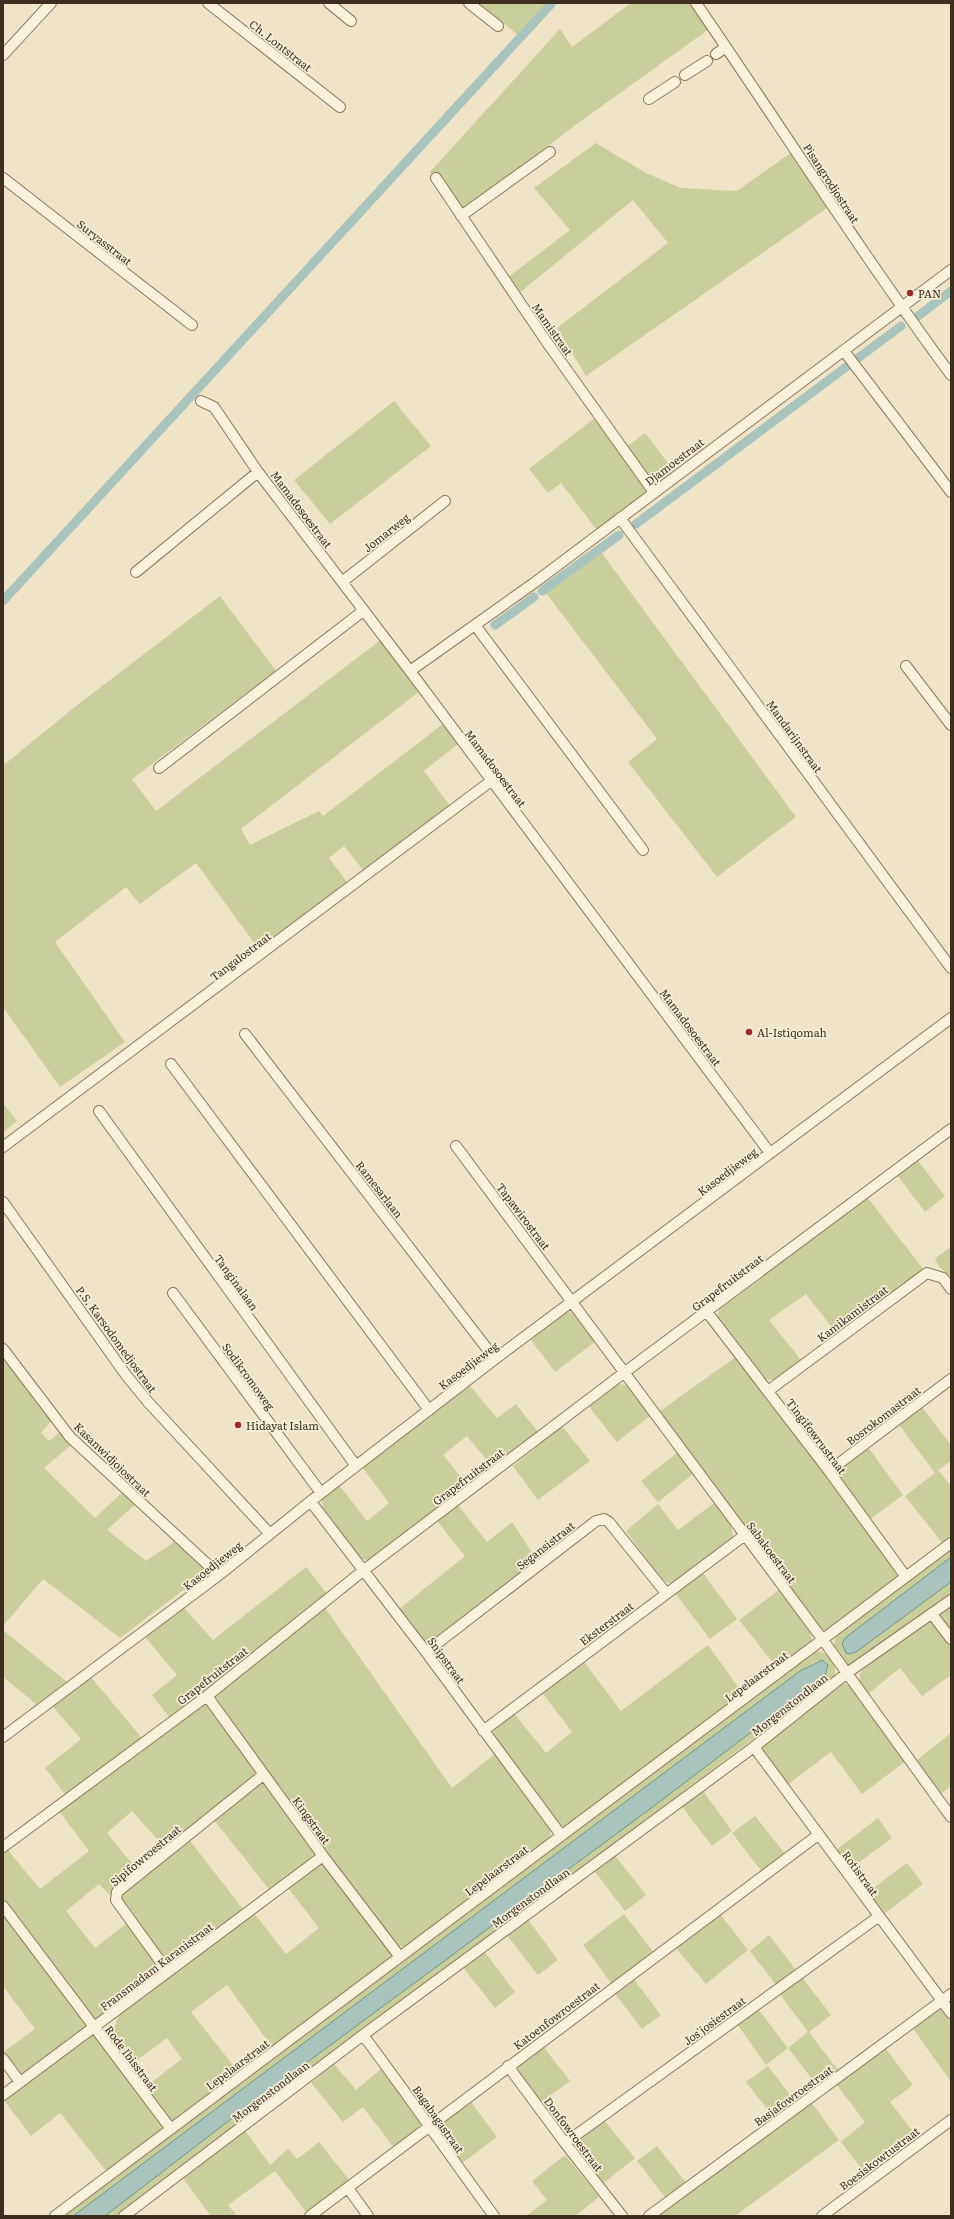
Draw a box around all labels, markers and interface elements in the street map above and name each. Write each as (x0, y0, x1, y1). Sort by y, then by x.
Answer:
street label: Ch. Lontstraat (246, 15, 316, 75)
street label: Pisangrodjostraat (800, 140, 864, 227)
street label: Suryasstraat (74, 215, 136, 269)
place label: PAN (918, 285, 941, 301)
marker: PAN (905, 288, 915, 298)
street label: Mamistraat (529, 299, 577, 359)
street label: Djamoestraat (641, 433, 707, 489)
street label: Mamadosoestraat (268, 467, 337, 552)
street label: Jomarweg (359, 508, 413, 555)
street label: Mandarijnstraat (763, 696, 827, 776)
street label: Mamadosoestraat (462, 726, 531, 811)
street label: Tangalostraat (206, 927, 274, 984)
street label: Mamadosoestraat (657, 985, 726, 1070)
place label: Al-Istiqomah (757, 1024, 827, 1040)
marker: Al-Istiqomah (744, 1027, 754, 1037)
street label: Kasoedjieweg (694, 1143, 761, 1199)
street label: Ramesarlaan (353, 1157, 407, 1221)
street label: Tapawirostraat (493, 1179, 555, 1253)
street label: Grapefruitstraat (688, 1249, 767, 1314)
street label: Tanginalaan (211, 1251, 263, 1313)
street label: Kamikamistraat (813, 1281, 891, 1345)
street label: P.S. Karsodomedjostraat (73, 1282, 161, 1396)
street label: Kasoedjieweg (435, 1337, 502, 1393)
street label: Sodikromoweg (219, 1339, 279, 1414)
street label: Bosrokomastraat (842, 1381, 924, 1448)
street label: Tingifowrustraat (783, 1395, 851, 1478)
place label: Hidayat Islam (246, 1417, 319, 1433)
street label: Kasanwidjojostraat (71, 1418, 155, 1500)
marker: Hidayat Islam (233, 1420, 243, 1430)
street label: Grapefruitstraat (429, 1443, 508, 1508)
street label: Segansistraat (512, 1517, 578, 1573)
street label: Sabakoestraat (743, 1518, 801, 1587)
street label: Kasoedjieweg (179, 1536, 246, 1593)
street label: Eksterstraat (576, 1597, 637, 1649)
street label: Snipstraat (425, 1633, 470, 1687)
street label: Grapefruitstraat (173, 1642, 251, 1708)
street label: Lepelaarstraat (721, 1646, 792, 1705)
street label: Morgenstondlaan (747, 1669, 831, 1739)
street label: Kingstraat (289, 1793, 335, 1848)
street label: Sipifowroestraat (106, 1820, 184, 1889)
street label: Lepelaarstraat (461, 1840, 532, 1899)
street label: Rotistraat (839, 1847, 883, 1899)
street label: Morgenstondlaan (488, 1863, 572, 1931)
street label: Fransmadam Karanistraat (96, 1918, 216, 2014)
street label: Katoenfowroestraat (509, 1977, 603, 2053)
street label: Jos'josiestraat (680, 1992, 749, 2048)
street label: Rode Ibisstraat (102, 2022, 162, 2095)
street label: Lepelaarstraat (202, 2034, 273, 2093)
street label: Morgenstondlaan (228, 2057, 312, 2125)
street label: Basjafowroestraat (750, 2060, 836, 2129)
street label: Bagabagastraat (410, 2082, 469, 2157)
street label: Donfowroestraat (541, 2094, 608, 2175)
street label: Boesiskowtustraat (836, 2122, 923, 2194)

